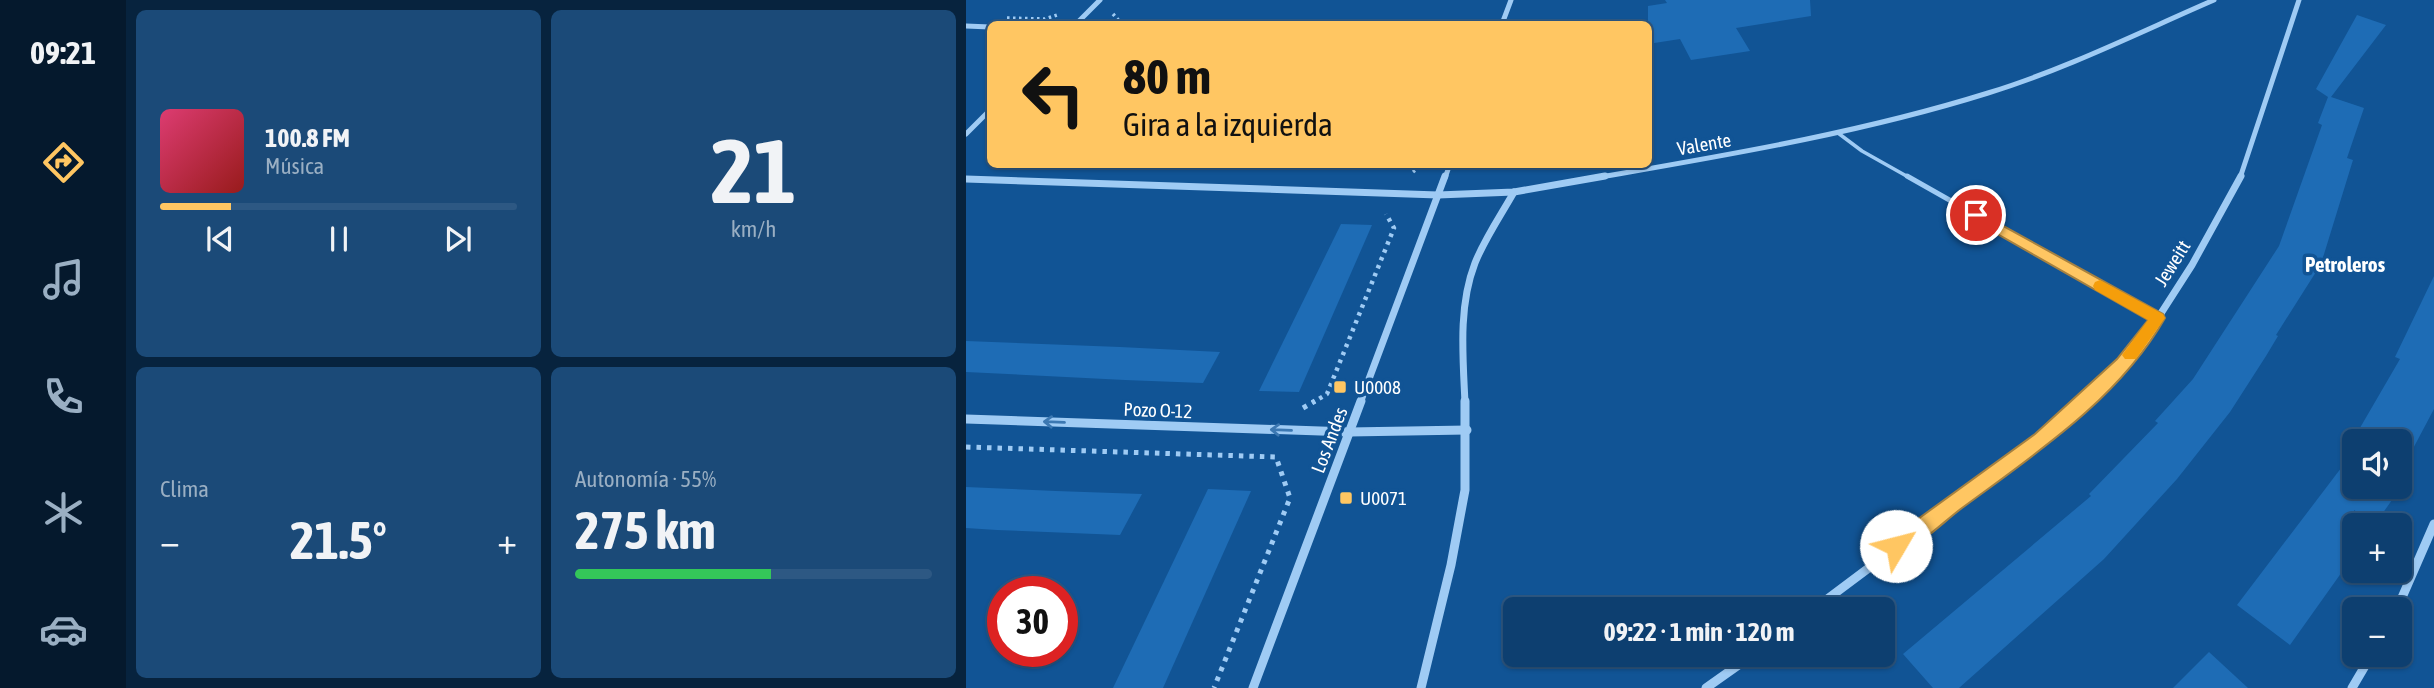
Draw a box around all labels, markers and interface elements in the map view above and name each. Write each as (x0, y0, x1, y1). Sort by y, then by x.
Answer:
text: 09:21 (30, 34, 96, 71)
text: 80 m (1123, 48, 1211, 104)
icon: left (1008, 49, 1099, 140)
text: Gira a la izquierda (1123, 106, 1333, 143)
text: 21 (711, 118, 796, 222)
text: 100.8 FM (265, 123, 350, 153)
street label: Valente (1675, 128, 1733, 160)
icon: directions (39, 138, 88, 187)
text: Música (265, 153, 324, 179)
pin (1946, 185, 2006, 245)
icon: arrive (1957, 196, 1995, 234)
text: km/h (731, 216, 776, 242)
icon: previous (201, 220, 239, 258)
icon: pause (320, 220, 358, 258)
icon: next (439, 220, 477, 258)
street label: Jeweitt (2150, 236, 2194, 290)
district label: Petroleros (2305, 252, 2386, 276)
icon: music (39, 255, 88, 304)
icon: phone (39, 372, 88, 421)
place label: U0008 (1354, 376, 1401, 398)
marker: U0008 (1332, 379, 1348, 395)
street label: Pozo O-12 (1123, 398, 1193, 422)
street label: Los Andes (1306, 404, 1352, 476)
one-way arrow (1043, 415, 1066, 428)
one-way arrow (1270, 423, 1293, 436)
map controls (2342, 429, 2412, 667)
button: sound (2342, 429, 2412, 499)
text: Autonomía · 55% (575, 466, 716, 492)
text: Clima (160, 476, 209, 502)
place label: U0071 (1360, 487, 1407, 509)
icon: climate (39, 488, 88, 537)
marker: U0071 (1338, 490, 1354, 506)
text: 275 km (575, 500, 716, 560)
position arrow (1859, 509, 1933, 583)
text: 21.5° (290, 510, 387, 570)
button: + (2342, 513, 2412, 583)
text: − (160, 519, 180, 562)
text: + (497, 519, 517, 562)
speed limit sign: 30 (987, 576, 1078, 667)
button: − (2342, 597, 2412, 667)
icon: car (39, 605, 88, 654)
text: 09:22 · 1 min · 120 m (1604, 617, 1794, 647)

